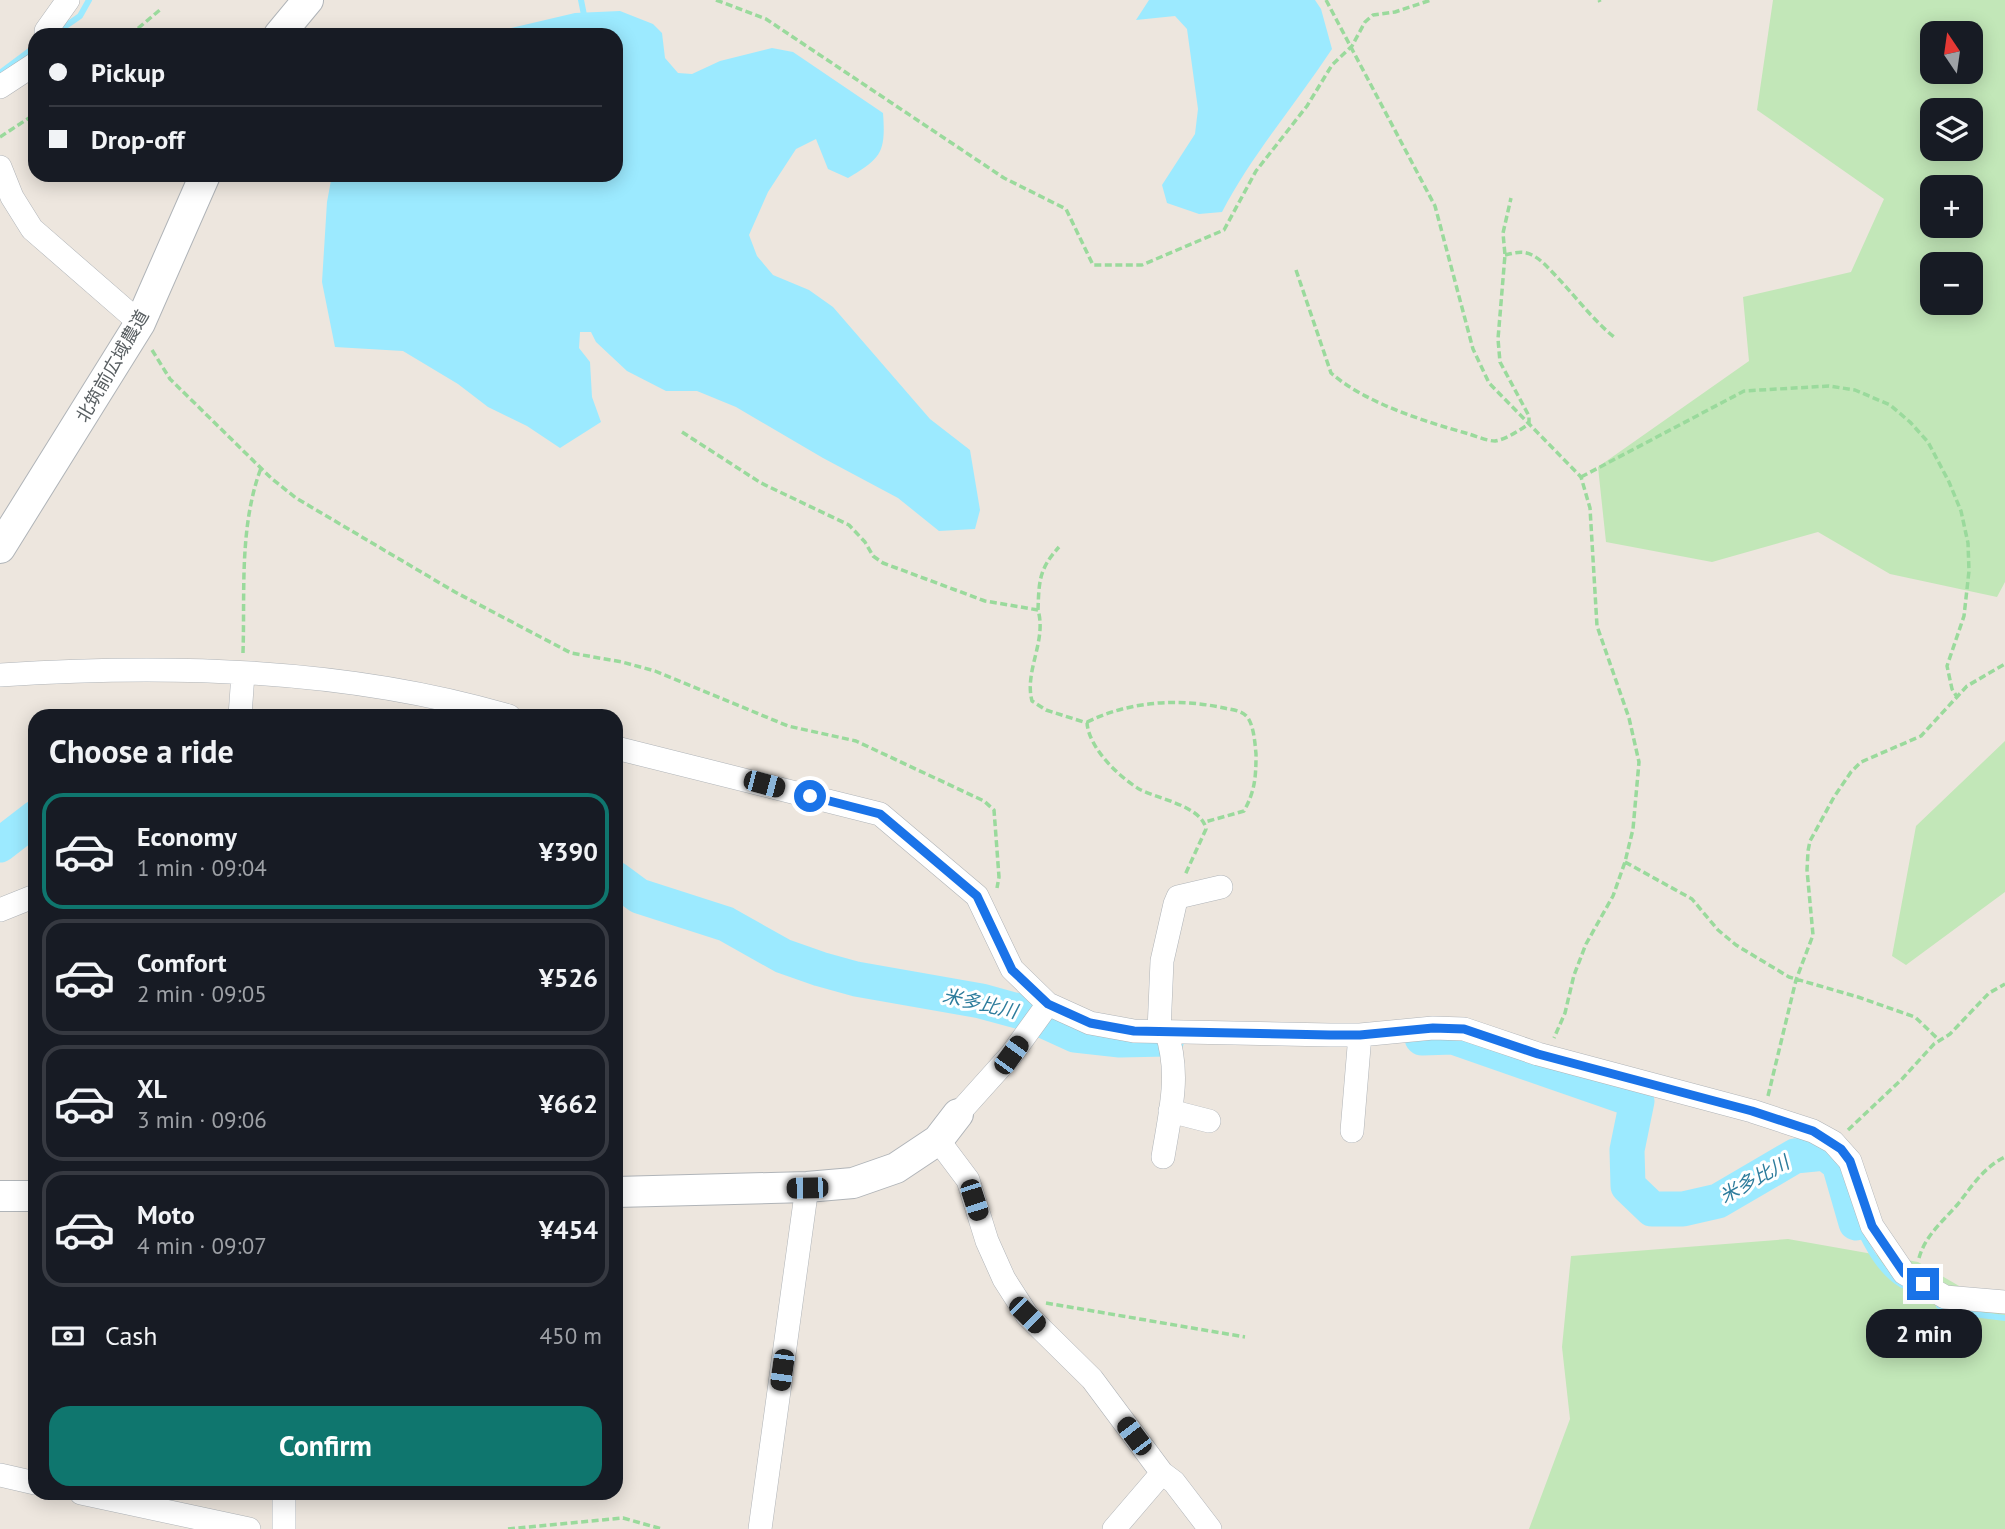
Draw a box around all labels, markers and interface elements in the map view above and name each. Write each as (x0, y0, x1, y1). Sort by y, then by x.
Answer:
north arrow (1920, 21, 1983, 84)
map controls (1920, 21, 1983, 315)
text: Pickup (91, 56, 165, 89)
button: layers (1920, 98, 1983, 161)
text: Drop-off (91, 123, 185, 156)
button: + (1920, 175, 1983, 238)
button: − (1920, 252, 1983, 315)
street label: 北筑前広域農道 (71, 306, 153, 426)
text: Choose a ride (49, 730, 234, 772)
car (741, 768, 788, 800)
route start (794, 780, 826, 812)
icon: car (53, 820, 116, 883)
text: Economy (137, 820, 237, 853)
text: ¥390 (539, 835, 598, 868)
text: 1 min · 09:04 (137, 853, 267, 882)
icon: car (53, 946, 116, 1009)
text: Comfort (137, 946, 227, 979)
text: ¥526 (539, 961, 598, 994)
text: 2 min · 09:05 (137, 979, 267, 1008)
water label: 米多比川 (940, 983, 1022, 1024)
car (991, 1032, 1032, 1078)
icon: car (53, 1072, 116, 1135)
text: XL (137, 1072, 167, 1105)
text: ¥662 (539, 1087, 598, 1120)
text: 3 min · 09:06 (137, 1105, 267, 1134)
water label: 米多比川 (1715, 1149, 1795, 1208)
car (786, 1177, 829, 1199)
car (958, 1177, 991, 1223)
icon: car (53, 1198, 116, 1261)
text: Moto (137, 1198, 195, 1231)
text: ¥454 (539, 1213, 598, 1246)
text: 4 min · 09:07 (137, 1231, 267, 1260)
route end (1907, 1268, 1939, 1300)
car (1005, 1293, 1050, 1337)
callout: 2 min (1865, 1308, 1981, 1358)
icon: cash (49, 1317, 87, 1355)
text: Cash (105, 1319, 157, 1352)
text: 2 min (1896, 1319, 1952, 1348)
text: 450 m (540, 1321, 602, 1350)
car (769, 1348, 796, 1392)
button: Confirm (49, 1406, 602, 1486)
car (1113, 1413, 1156, 1459)

